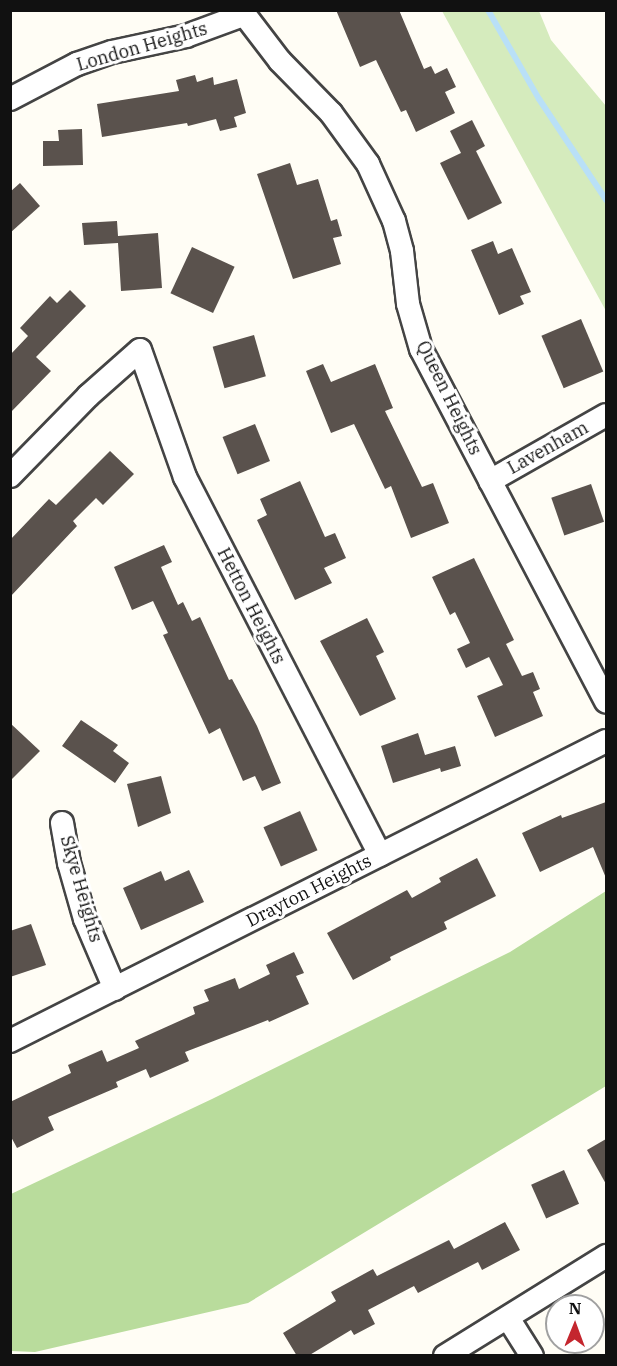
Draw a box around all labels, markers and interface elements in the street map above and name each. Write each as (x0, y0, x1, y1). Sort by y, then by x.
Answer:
street label: London Heights (74, 18, 210, 76)
street label: Queen Heights (412, 337, 486, 459)
street label: Lavenham (504, 417, 592, 479)
street label: Hetton Heights (212, 544, 290, 668)
street label: Skye Heights (55, 833, 107, 945)
street label: Drayton Heights (243, 850, 375, 932)
north arrow (545, 1294, 605, 1354)
text: N (569, 1298, 582, 1318)

